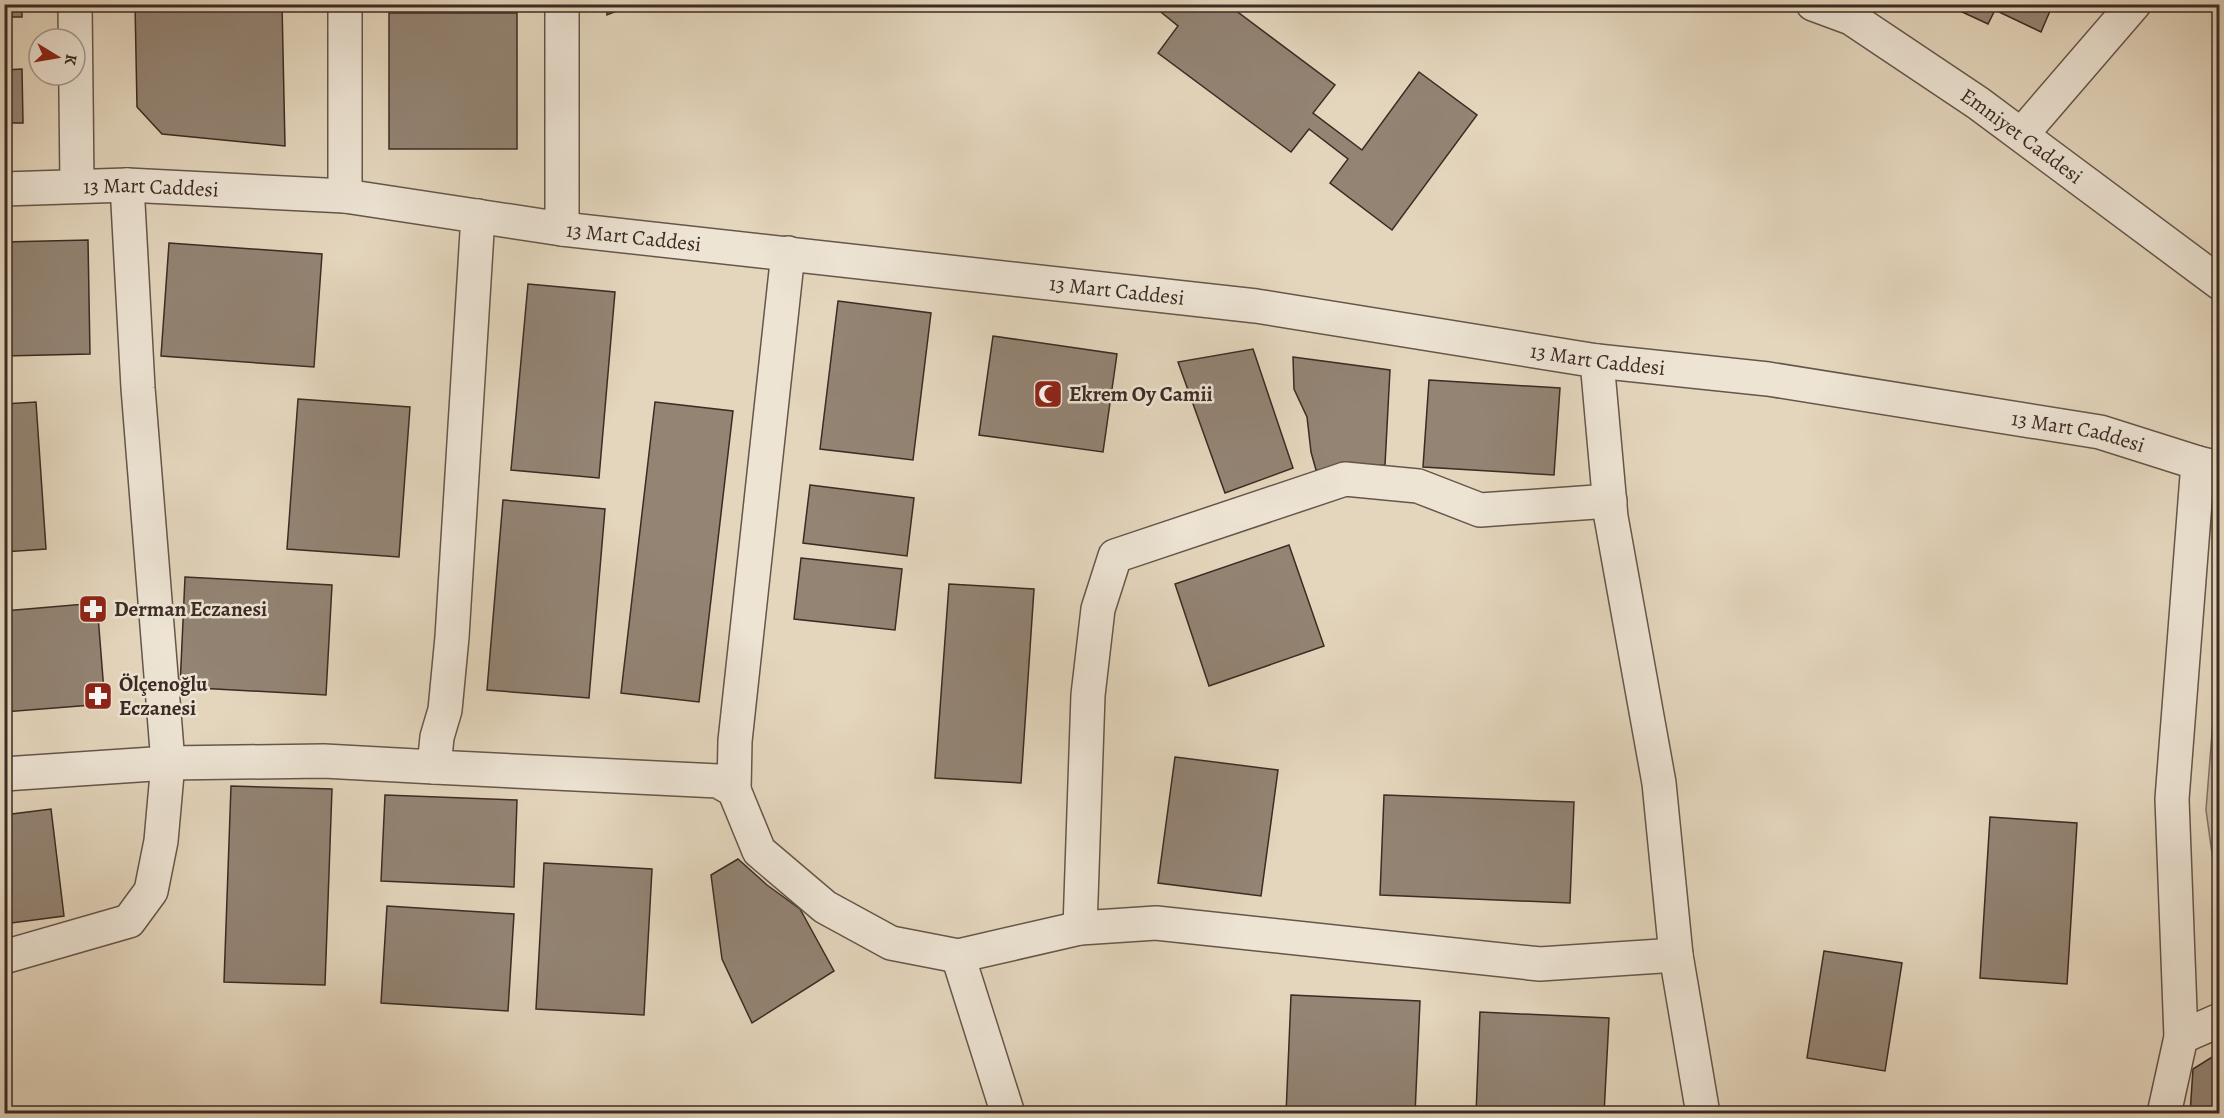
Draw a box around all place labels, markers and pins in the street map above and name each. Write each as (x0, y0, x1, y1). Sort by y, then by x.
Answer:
mosque icon: Ekrem Oy Camii (1032, 378, 1064, 410)
place label: Ekrem Oy Camii (1069, 380, 1213, 408)
pharmacy icon: Derman Eczanesi (77, 593, 109, 625)
place label: Derman Eczanesi (114, 595, 267, 623)
place label: Ölçenoğlu Eczanesi (119, 670, 208, 722)
pharmacy icon: Ölçenoğlu Eczanesi (82, 680, 114, 712)

